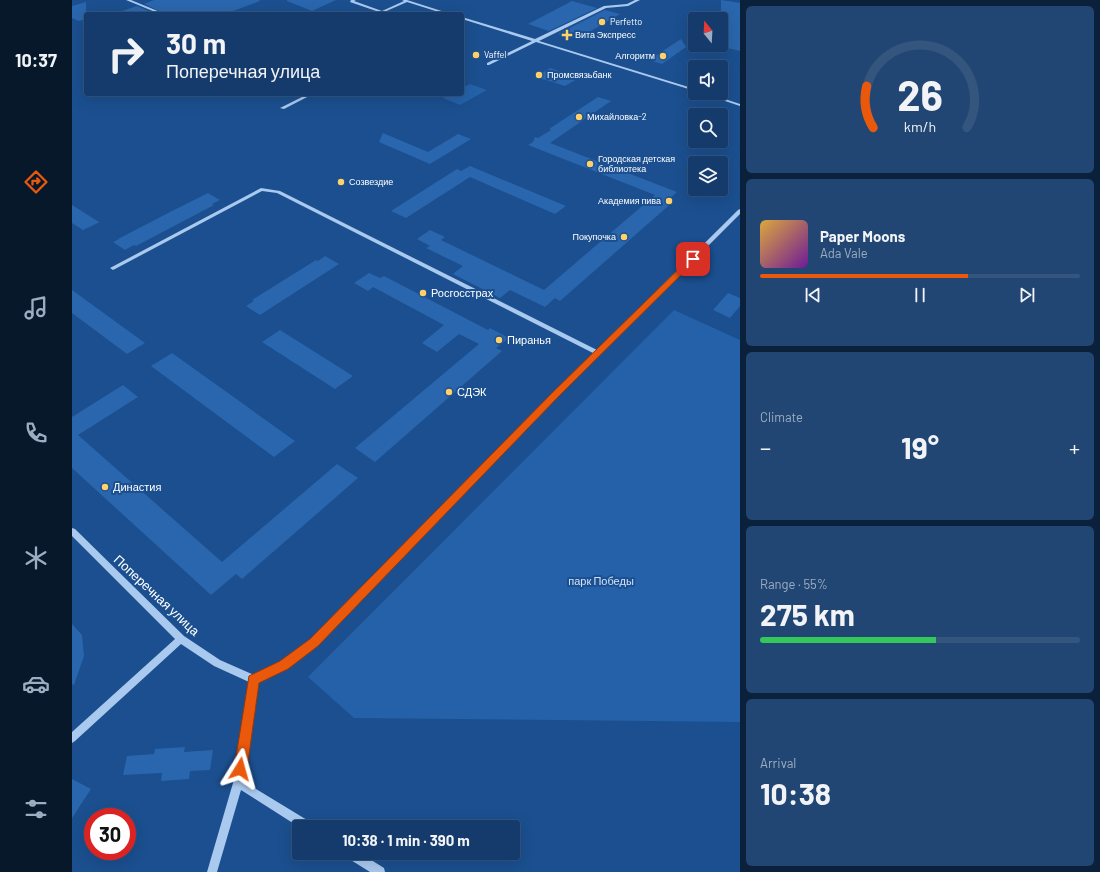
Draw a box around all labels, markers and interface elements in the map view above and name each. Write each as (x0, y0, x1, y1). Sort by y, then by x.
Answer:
north arrow (688, 12, 728, 52)
map controls (688, 12, 728, 196)
place label: Perfetto (610, 16, 642, 27)
marker: Perfetto (597, 17, 607, 27)
text: 30 m (166, 26, 226, 60)
icon: right (100, 28, 152, 80)
place label: Вита Экспресс (575, 29, 636, 40)
marker: Вита Экспресс (562, 30, 572, 40)
text: 10:37 (15, 49, 57, 71)
place label: Vaffel (484, 49, 506, 60)
marker: Vaffel (471, 50, 481, 60)
place label: Алгоритм (615, 50, 655, 61)
marker: Алгоритм (658, 51, 668, 61)
text: Поперечная улица (166, 60, 320, 82)
button: sound (688, 60, 728, 100)
text: 26 (897, 68, 943, 118)
place label: Промсвязьбанк (547, 69, 611, 80)
marker: Промсвязьбанк (534, 70, 544, 80)
button: search (688, 108, 728, 148)
place label: Михайловка-2 (587, 111, 647, 122)
marker: Михайловка-2 (574, 112, 584, 122)
text: km/h (904, 117, 936, 134)
place label: Городская детская библиотека (598, 153, 675, 174)
button: layers (688, 156, 728, 196)
marker: Городская детская библиотека (585, 159, 595, 169)
icon: directions (22, 168, 50, 196)
place label: Созвездие (349, 176, 393, 187)
marker: Созвездие (336, 177, 346, 187)
place label: Академия пива (598, 195, 661, 206)
marker: Академия пива (664, 196, 674, 206)
text: Paper Moons (820, 227, 905, 245)
place label: Покупочка (572, 231, 616, 242)
marker: Покупочка (619, 232, 629, 242)
pin (676, 242, 710, 276)
text: Ada Vale (820, 245, 868, 261)
icon: arrive (682, 248, 704, 270)
icon: previous (802, 284, 824, 306)
icon: pause (909, 284, 931, 306)
icon: next (1016, 284, 1038, 306)
place label: Росгосстрах (431, 286, 494, 299)
marker: Росгосстрах (418, 288, 428, 298)
icon: music (22, 294, 50, 322)
place label: Пиранья (507, 333, 551, 346)
marker: Пиранья (494, 335, 504, 345)
place label: СДЭК (457, 385, 487, 398)
marker: СДЭК (444, 387, 454, 397)
text: Climate (760, 409, 803, 425)
icon: phone (22, 419, 50, 447)
text: 19° (901, 429, 939, 465)
text: − (760, 434, 771, 460)
text: + (1069, 434, 1080, 460)
place label: Династия (113, 480, 161, 493)
marker: Династия (100, 482, 110, 492)
icon: climate (22, 544, 50, 572)
street label: Поперечная улица (111, 551, 204, 639)
park label: парк Победы (568, 574, 634, 587)
text: Range · 55% (760, 576, 828, 592)
text: 275 km (760, 596, 855, 632)
icon: car (22, 670, 50, 698)
position arrow (219, 748, 261, 790)
text: Arrival (760, 755, 796, 771)
text: 10:38 (760, 775, 831, 811)
icon: filters (22, 795, 50, 823)
speed limit sign: 30 (84, 808, 136, 860)
text: 10:38 · 1 min · 390 m (342, 831, 470, 849)

